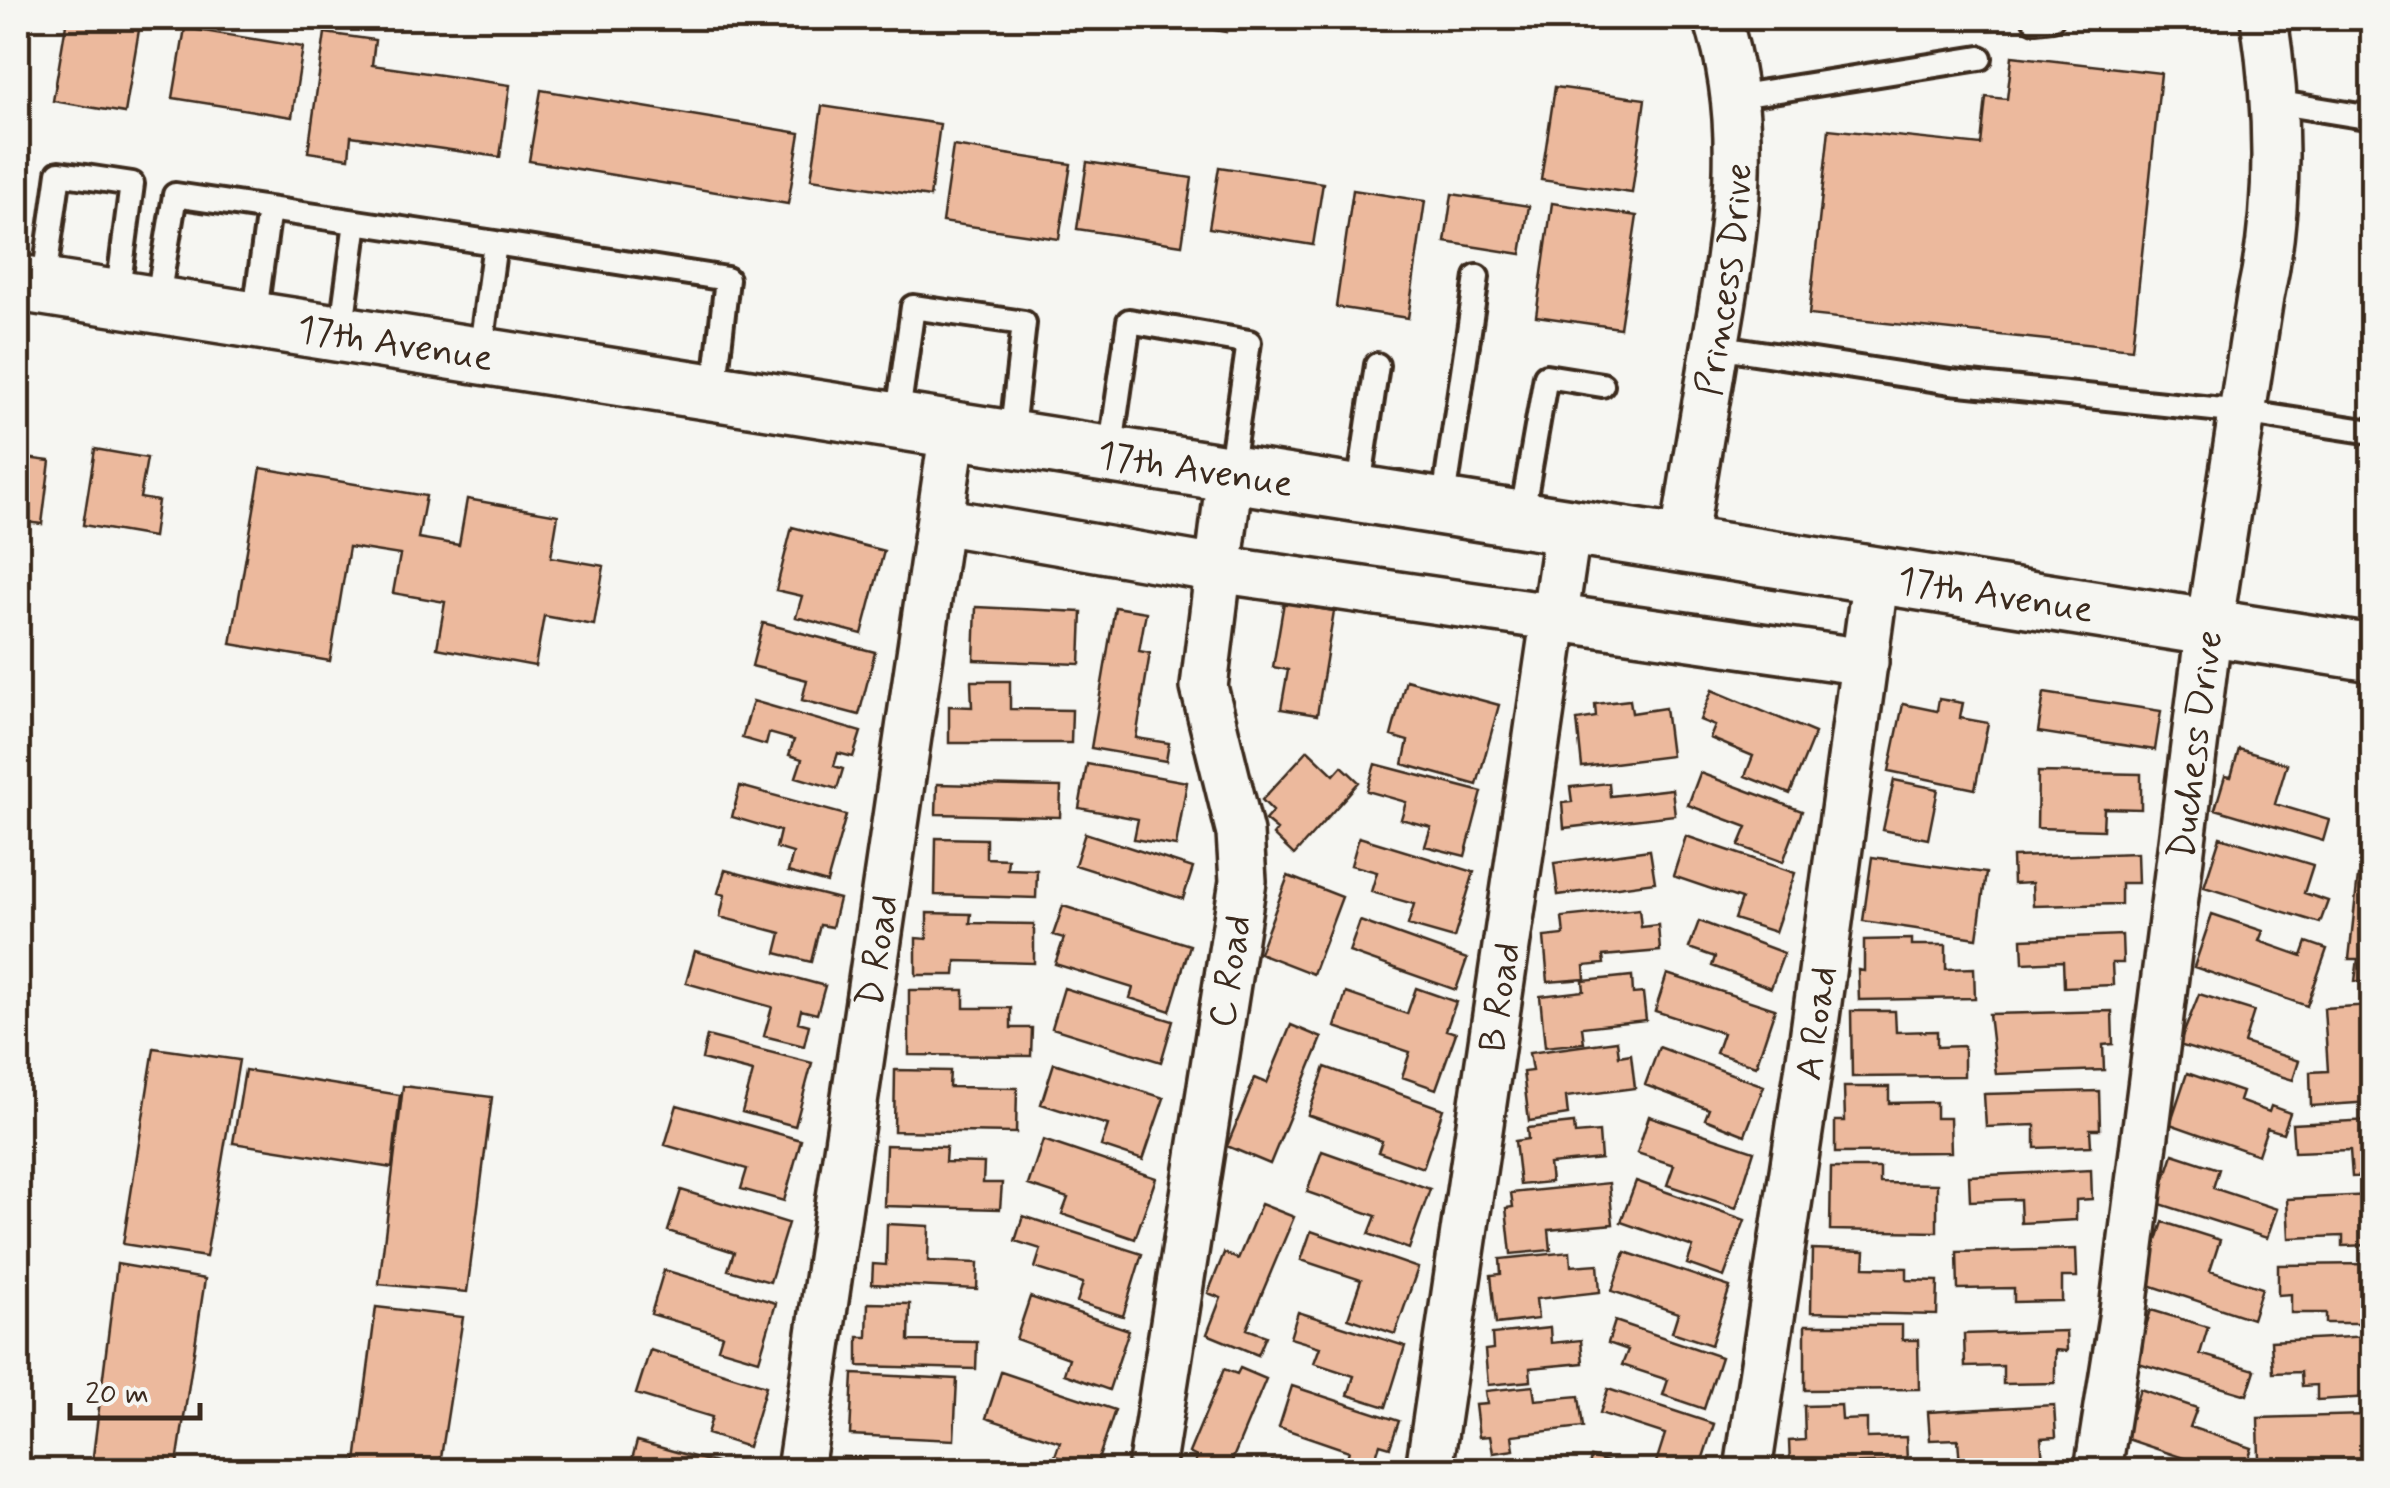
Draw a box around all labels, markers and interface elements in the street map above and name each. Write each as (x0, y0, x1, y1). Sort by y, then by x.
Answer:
street label: Princess Drive (1685, 162, 1764, 399)
street label: 17th Avenue (294, 305, 496, 384)
street label: 17th Avenue (1094, 431, 1297, 510)
street label: 17th Avenue (1894, 557, 2097, 636)
street label: Duchess Drive (2158, 628, 2235, 862)
street label: D Road (846, 892, 911, 1010)
street label: C Road (1198, 912, 1264, 1031)
street label: B Road (1469, 939, 1533, 1056)
street label: A Road (1785, 963, 1850, 1084)
scale bar (70, 1358, 200, 1420)
text: 20 m (85, 1375, 149, 1414)

